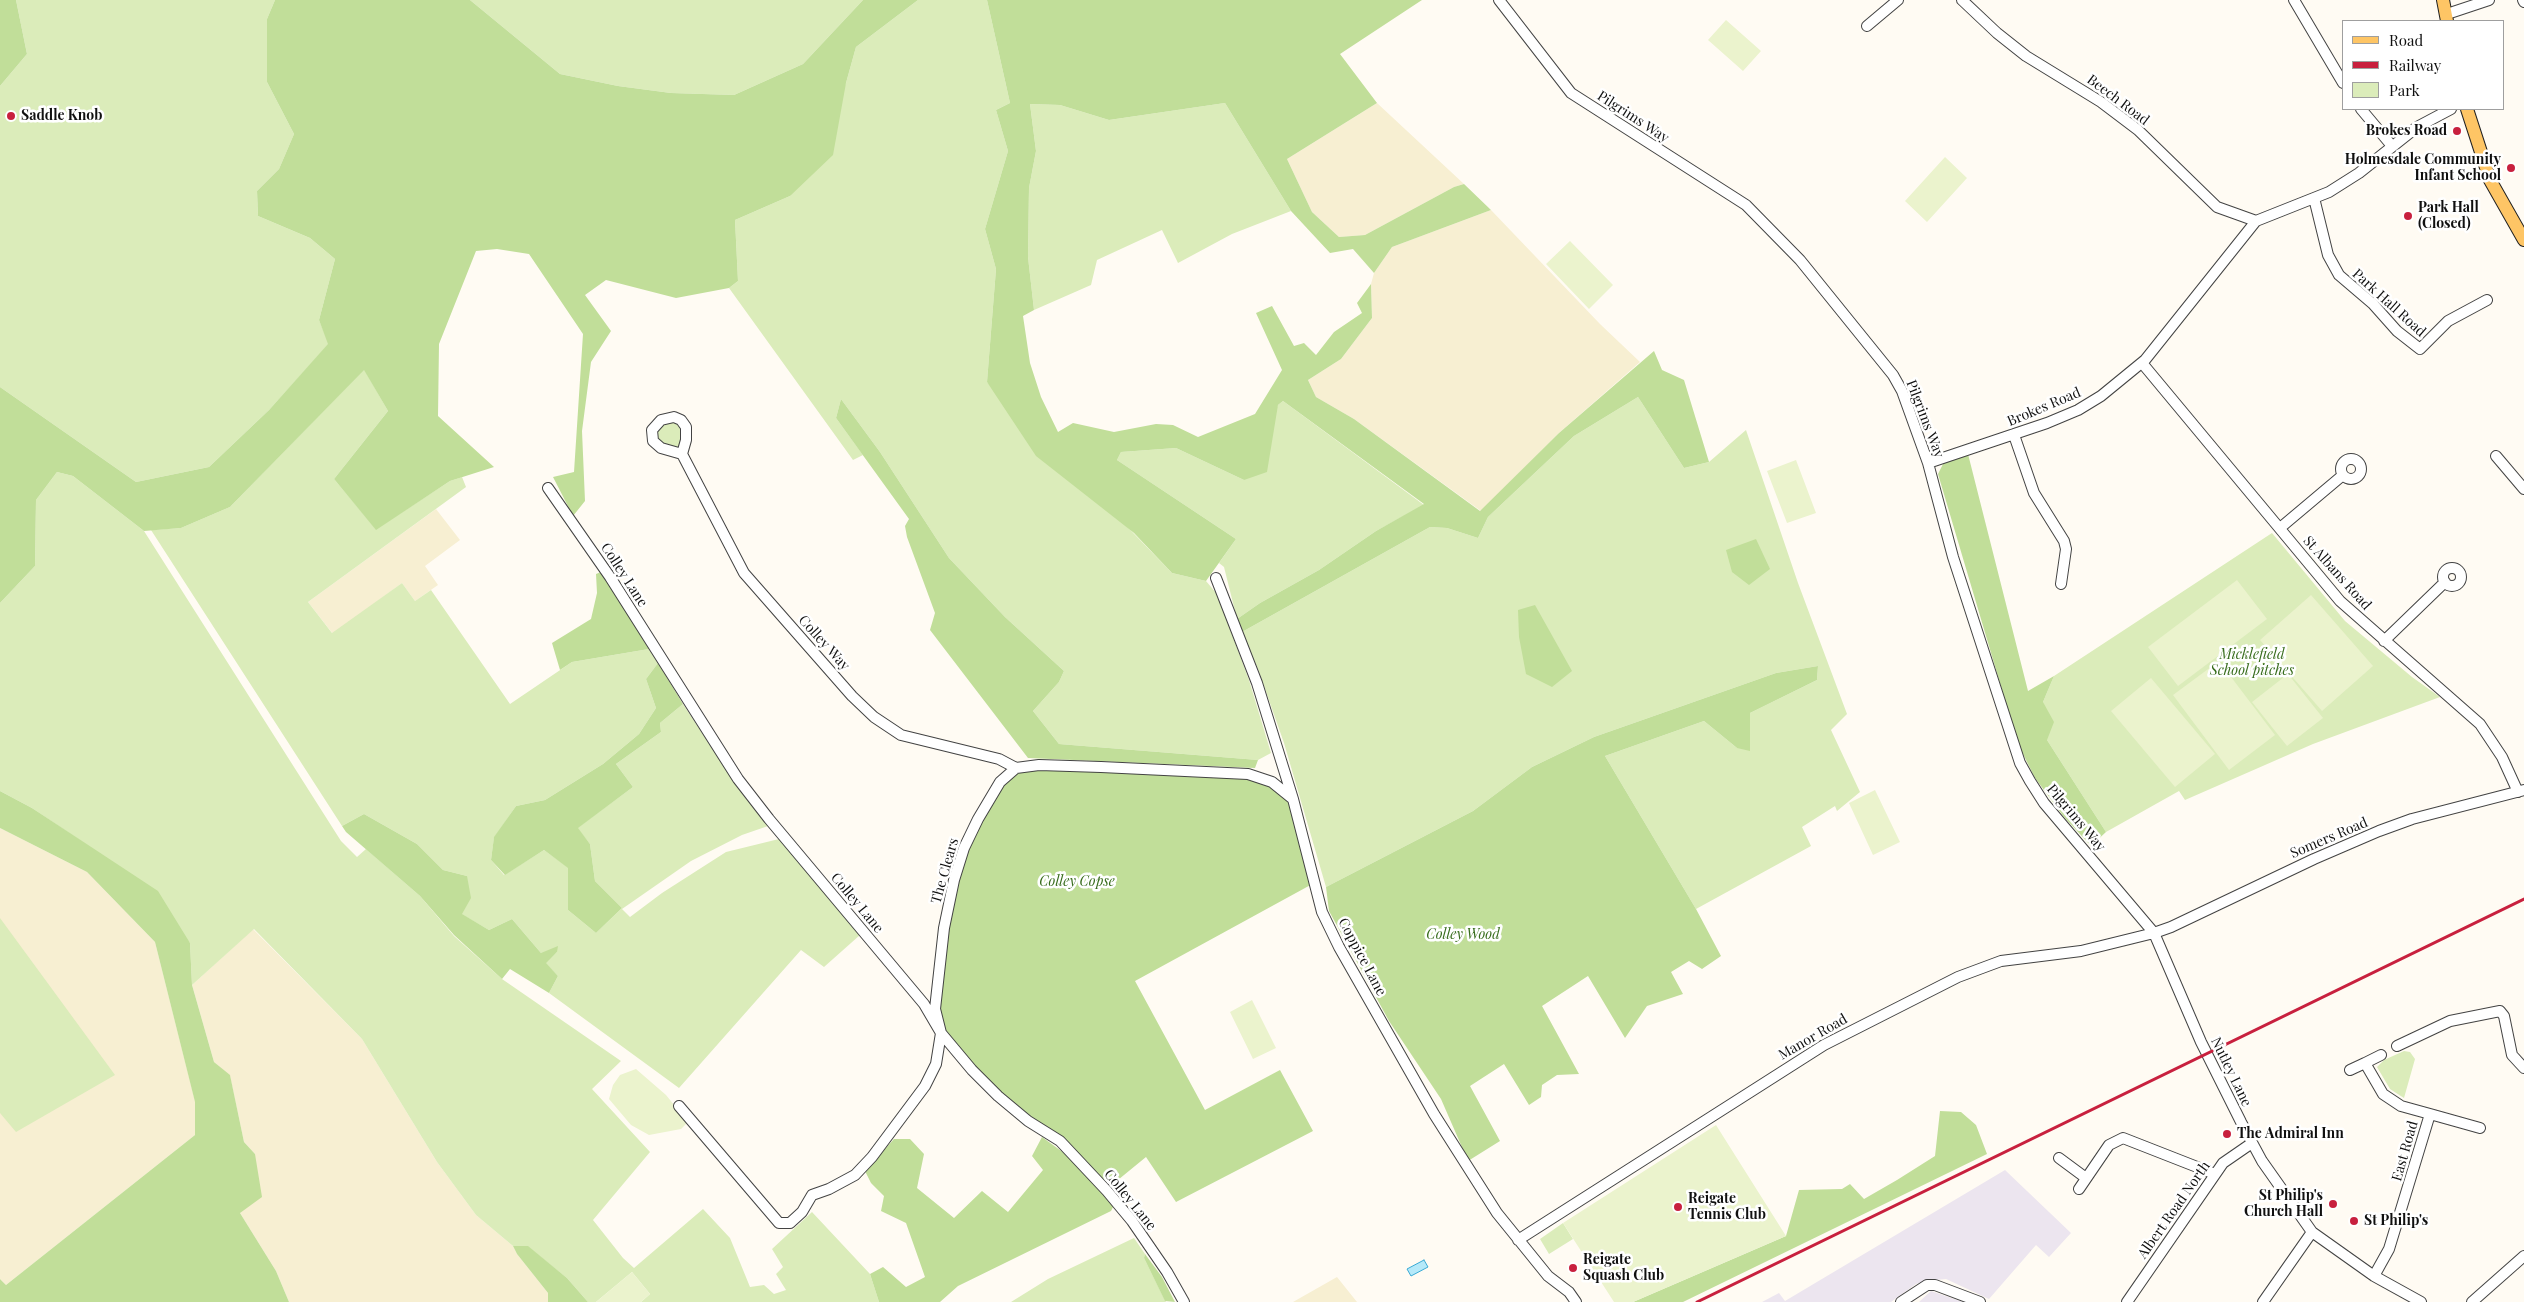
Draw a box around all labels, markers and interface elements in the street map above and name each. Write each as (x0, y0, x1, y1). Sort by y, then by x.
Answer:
legend (2342, 20, 2504, 110)
text: Road (2389, 30, 2423, 50)
text: Railway (2389, 55, 2441, 75)
street label: Beech Road (2084, 71, 2152, 129)
text: Park (2389, 80, 2420, 100)
street label: Pilgrims Way (1594, 88, 1672, 146)
place label: Saddle Knob (21, 108, 102, 124)
marker: Saddle Knob (5, 110, 17, 122)
place label: Brokes Road (2366, 123, 2447, 139)
marker: Brokes Road (2451, 125, 2463, 137)
place label: Holmesdale Community Infant School (2345, 152, 2501, 184)
marker: Holmesdale Community Infant School (2505, 162, 2517, 174)
place label: Park Hall (Closed) (2418, 200, 2479, 232)
marker: Park Hall (Closed) (2402, 210, 2414, 222)
street label: Park Hall Road (2349, 266, 2429, 340)
street label: Pilgrims Way (1902, 378, 1948, 460)
street label: Brokes Road (2005, 384, 2083, 430)
street label: St Albans Road (2299, 533, 2375, 613)
street label: Colley Lane (597, 540, 651, 610)
street label: Colley Way (795, 612, 853, 674)
park label: Micklefield School pitches (2210, 647, 2294, 680)
street label: Pilgrims Way (2043, 781, 2109, 855)
street label: Somers Road (2288, 814, 2370, 862)
street label: The Clears (928, 836, 962, 906)
street label: Colley Lane (827, 870, 887, 936)
park label: Colley Copse (1039, 874, 1115, 890)
street label: Coppice Lane (1334, 915, 1390, 999)
park label: Colley Wood (1426, 927, 1500, 943)
street label: Manor Road (1776, 1011, 1850, 1063)
street label: Nutley Lane (2207, 1035, 2255, 1109)
street label: East Road (2388, 1119, 2422, 1183)
place label: The Admiral Inn (2237, 1126, 2344, 1142)
marker: The Admiral Inn (2221, 1128, 2233, 1140)
street label: Albert Road North (2134, 1158, 2214, 1262)
street label: Colley Lane (1100, 1166, 1160, 1234)
place label: St Philip's Church Hall (2244, 1188, 2323, 1220)
place label: Reigate Tennis Club (1688, 1191, 1766, 1224)
marker: St Philip's Church Hall (2327, 1198, 2339, 1210)
marker: Reigate Tennis Club (1672, 1201, 1684, 1213)
place label: St Philip's (2364, 1213, 2428, 1229)
marker: St Philip's (2348, 1215, 2360, 1227)
place label: Reigate Squash Club (1583, 1252, 1664, 1284)
marker: Reigate Squash Club (1567, 1262, 1579, 1274)

